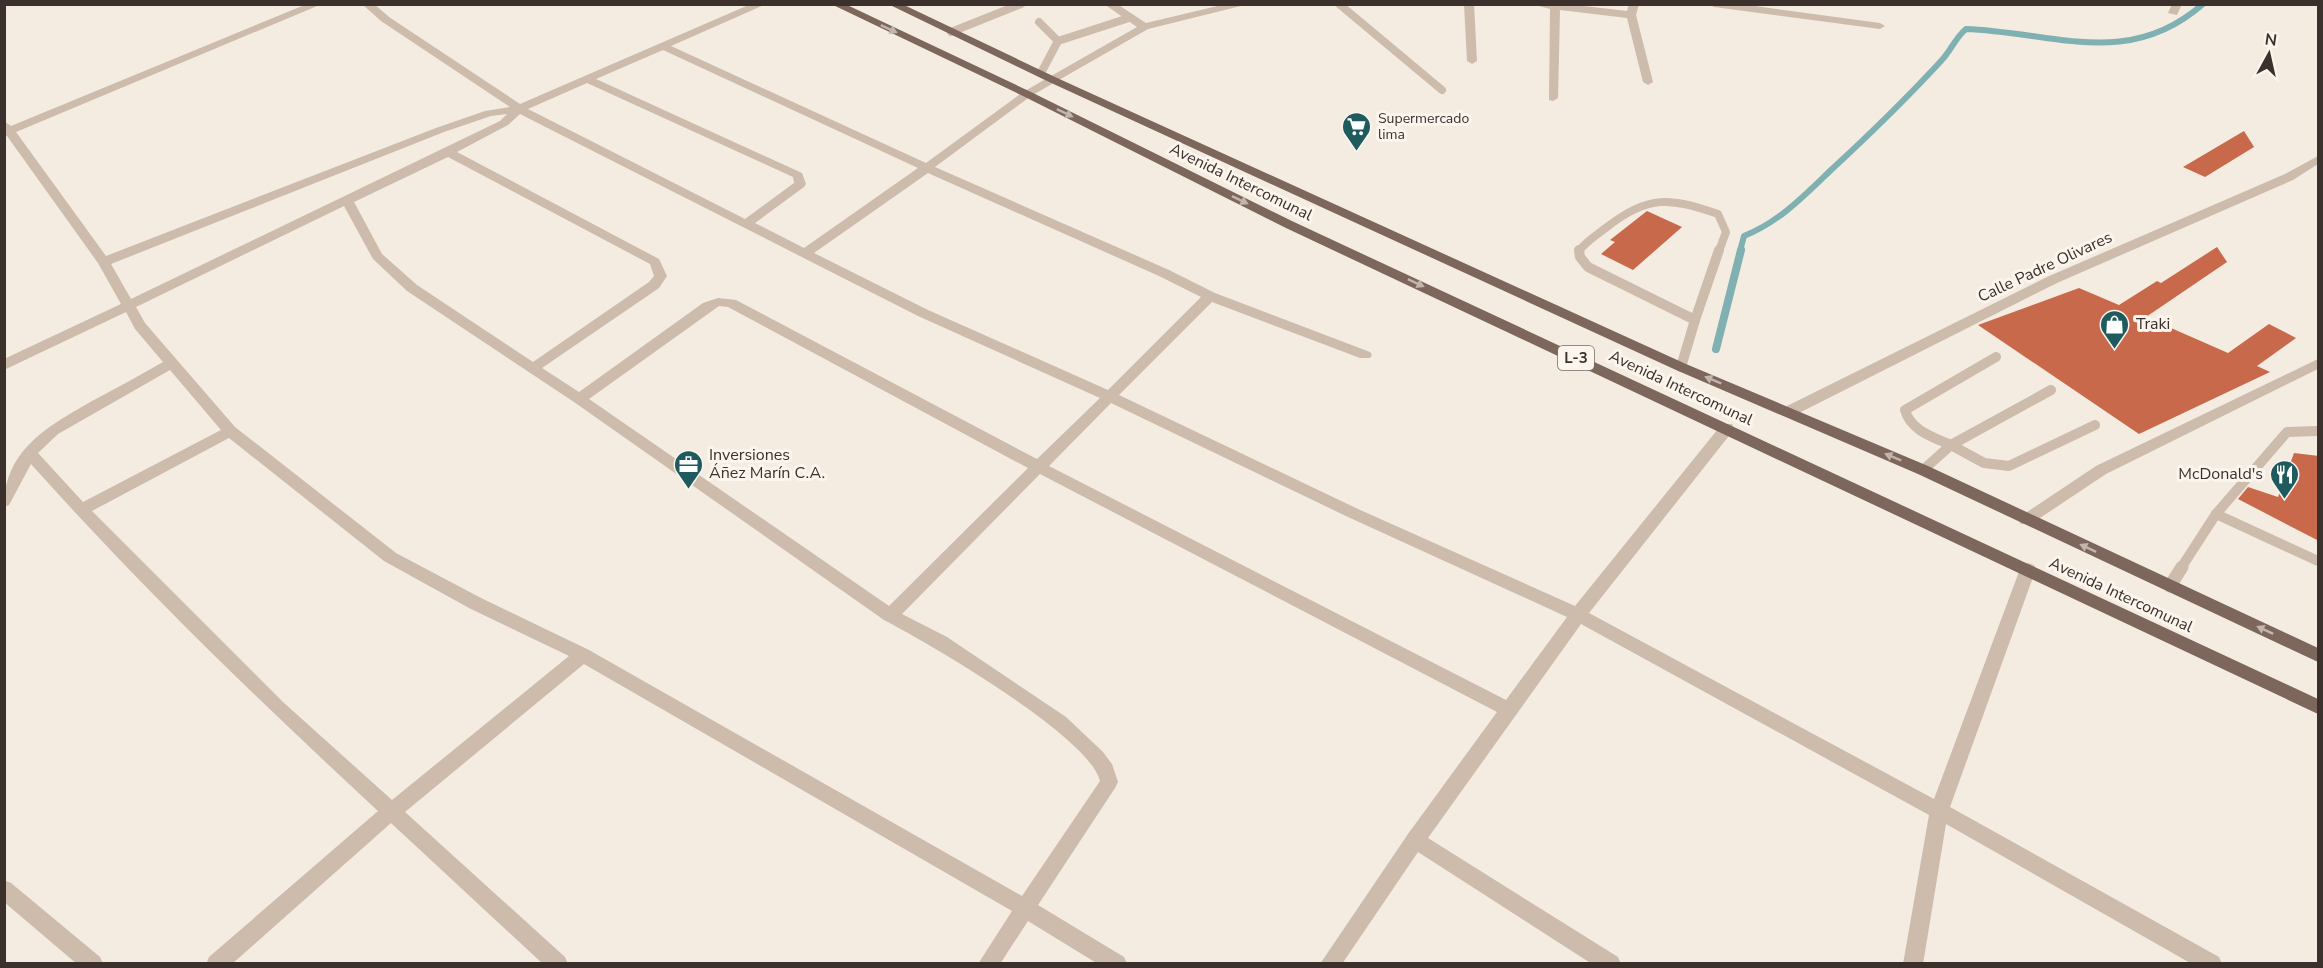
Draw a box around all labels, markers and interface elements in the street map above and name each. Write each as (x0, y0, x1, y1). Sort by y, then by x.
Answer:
north arrow (2239, 24, 2299, 84)
one-way arrow (880, 25, 897, 34)
text: N (2263, 28, 2278, 52)
one-way arrow (1056, 108, 1073, 118)
place label: Supermercado lima (1378, 109, 1469, 144)
supermarket icon: Supermercado lima (1341, 110, 1373, 152)
street label: Avenida Intercomunal (1166, 138, 1316, 226)
one-way arrow (1231, 195, 1248, 204)
street label: Calle Padre Olivares (1974, 226, 2116, 308)
one-way arrow (1407, 279, 1424, 288)
shop icon: Traki (2099, 308, 2131, 350)
place label: Traki (2136, 313, 2170, 335)
street label: Avenida Intercomunal (1605, 345, 1757, 431)
road number: L-3 (1558, 346, 1594, 370)
one-way arrow (1705, 376, 1722, 385)
place label: Inversiones Áñez Marín C.A. (709, 444, 825, 484)
office icon: Inversiones Áñez Marín C.A. (672, 448, 704, 490)
one-way arrow (1883, 452, 1901, 462)
restaurant icon: McDonald's (2268, 458, 2300, 500)
place label: McDonald's (2178, 463, 2263, 485)
one-way arrow (2080, 544, 2097, 553)
street label: Avenida Intercomunal (2045, 552, 2197, 638)
one-way arrow (2256, 625, 2274, 635)

